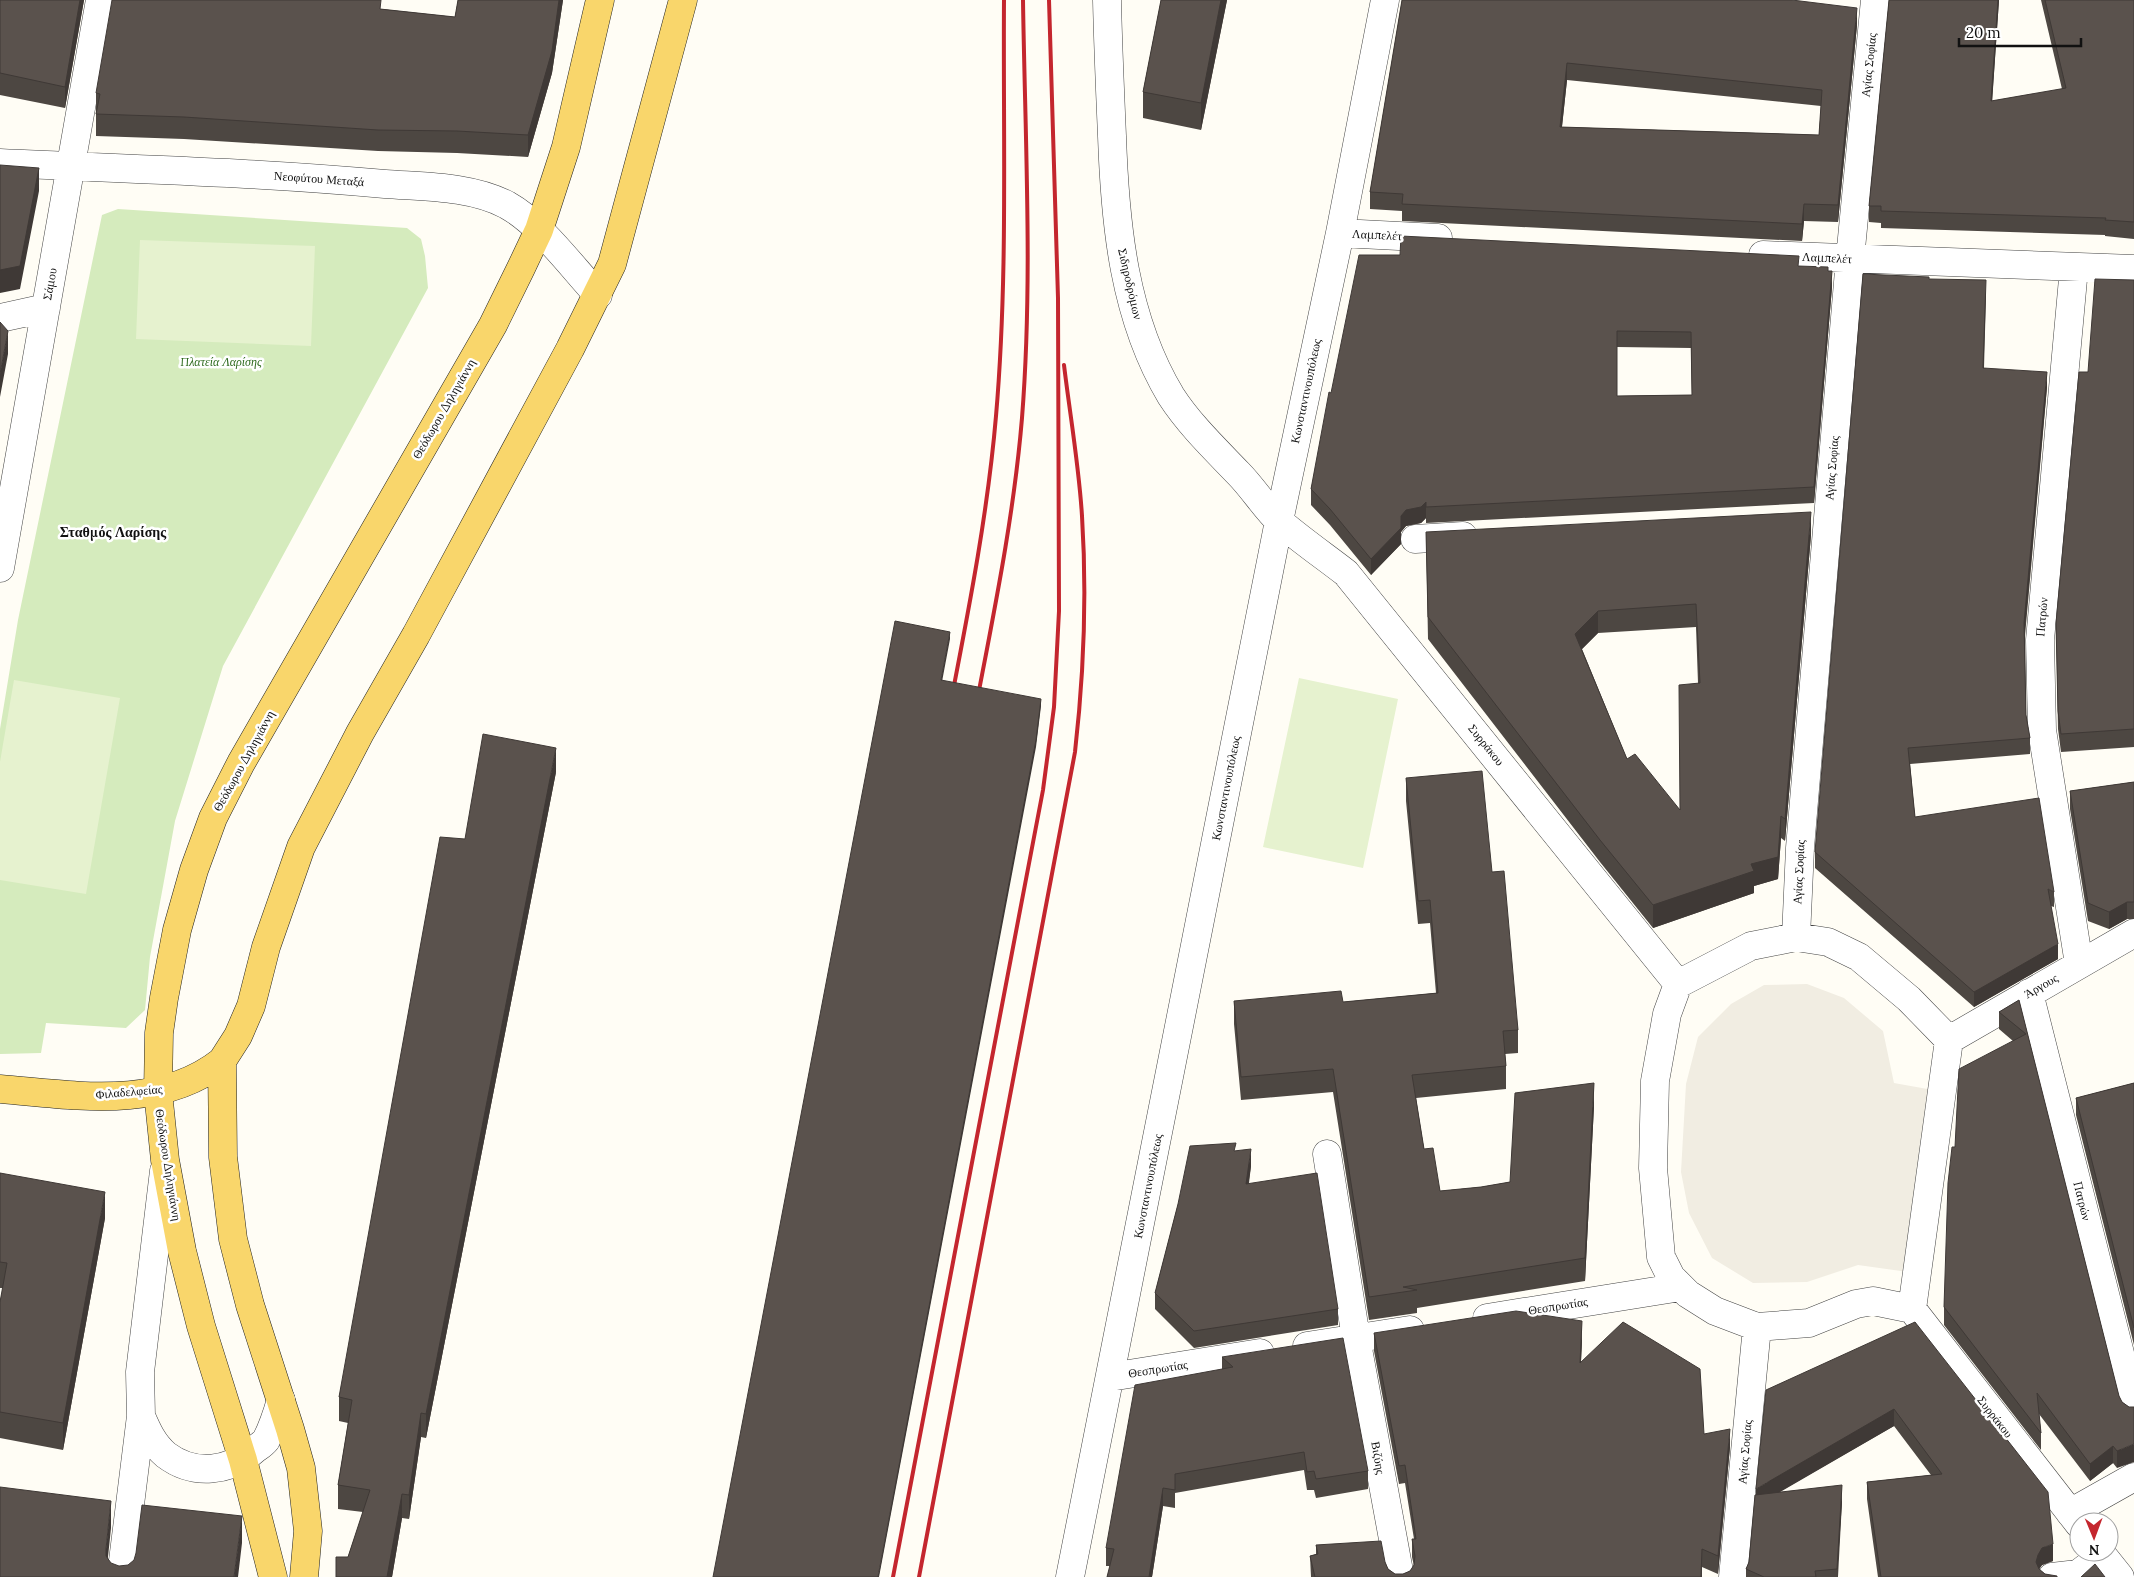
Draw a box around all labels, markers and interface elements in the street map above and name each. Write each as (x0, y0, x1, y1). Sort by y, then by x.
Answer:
scale bar (1959, 15, 2082, 47)
text: 20 m (1966, 23, 2001, 42)
street label: Αγίας Σοφίας (1858, 32, 1879, 98)
street label: Νεοφύτου Μεταξά (273, 168, 365, 189)
street label: Λαμπελέτ (1352, 226, 1403, 243)
street label: Σιδηροδρόμων (1115, 247, 1146, 321)
street label: Λαμπελέτ (1802, 249, 1853, 266)
street label: Σάμου (39, 267, 60, 301)
street label: Κωνσταντινουπόλεως (1287, 337, 1324, 445)
park label: Πλατεία Λαρίσης (180, 354, 262, 369)
street label: Θεόδωρου Δηληγιάννη (409, 356, 478, 461)
street label: Αγίας Σοφίας (1821, 435, 1842, 501)
district label: Σταθμός Λαρίσης (60, 523, 167, 541)
street label: Πατρών (2032, 596, 2051, 637)
street label: Θεόδωρου Δηληγιάννη (210, 708, 277, 814)
street label: Συρράκου (1465, 721, 1508, 768)
street label: Κωνσταντινουπόλεως (1208, 734, 1243, 842)
street label: Αγίας Σοφίας (1789, 839, 1808, 905)
street label: Άργους (2021, 970, 2061, 1001)
street label: Φιλαδελφείας (95, 1081, 163, 1102)
street label: Θεόδωρου Δηληγιάννη (152, 1108, 185, 1222)
street label: Κωνσταντινουπόλεως (1130, 1132, 1165, 1240)
street label: Πατρών (2070, 1180, 2095, 1222)
street label: Θεσπρωτίας (1527, 1293, 1589, 1318)
street label: Θεσπρωτίας (1127, 1356, 1189, 1381)
street label: Συρράκου (1974, 1393, 2016, 1441)
street label: Αγίας Σοφίας (1734, 1419, 1755, 1485)
street label: Βιζύης (1368, 1440, 1389, 1476)
north arrow (2069, 1512, 2119, 1562)
text: N (2088, 1541, 2100, 1559)

